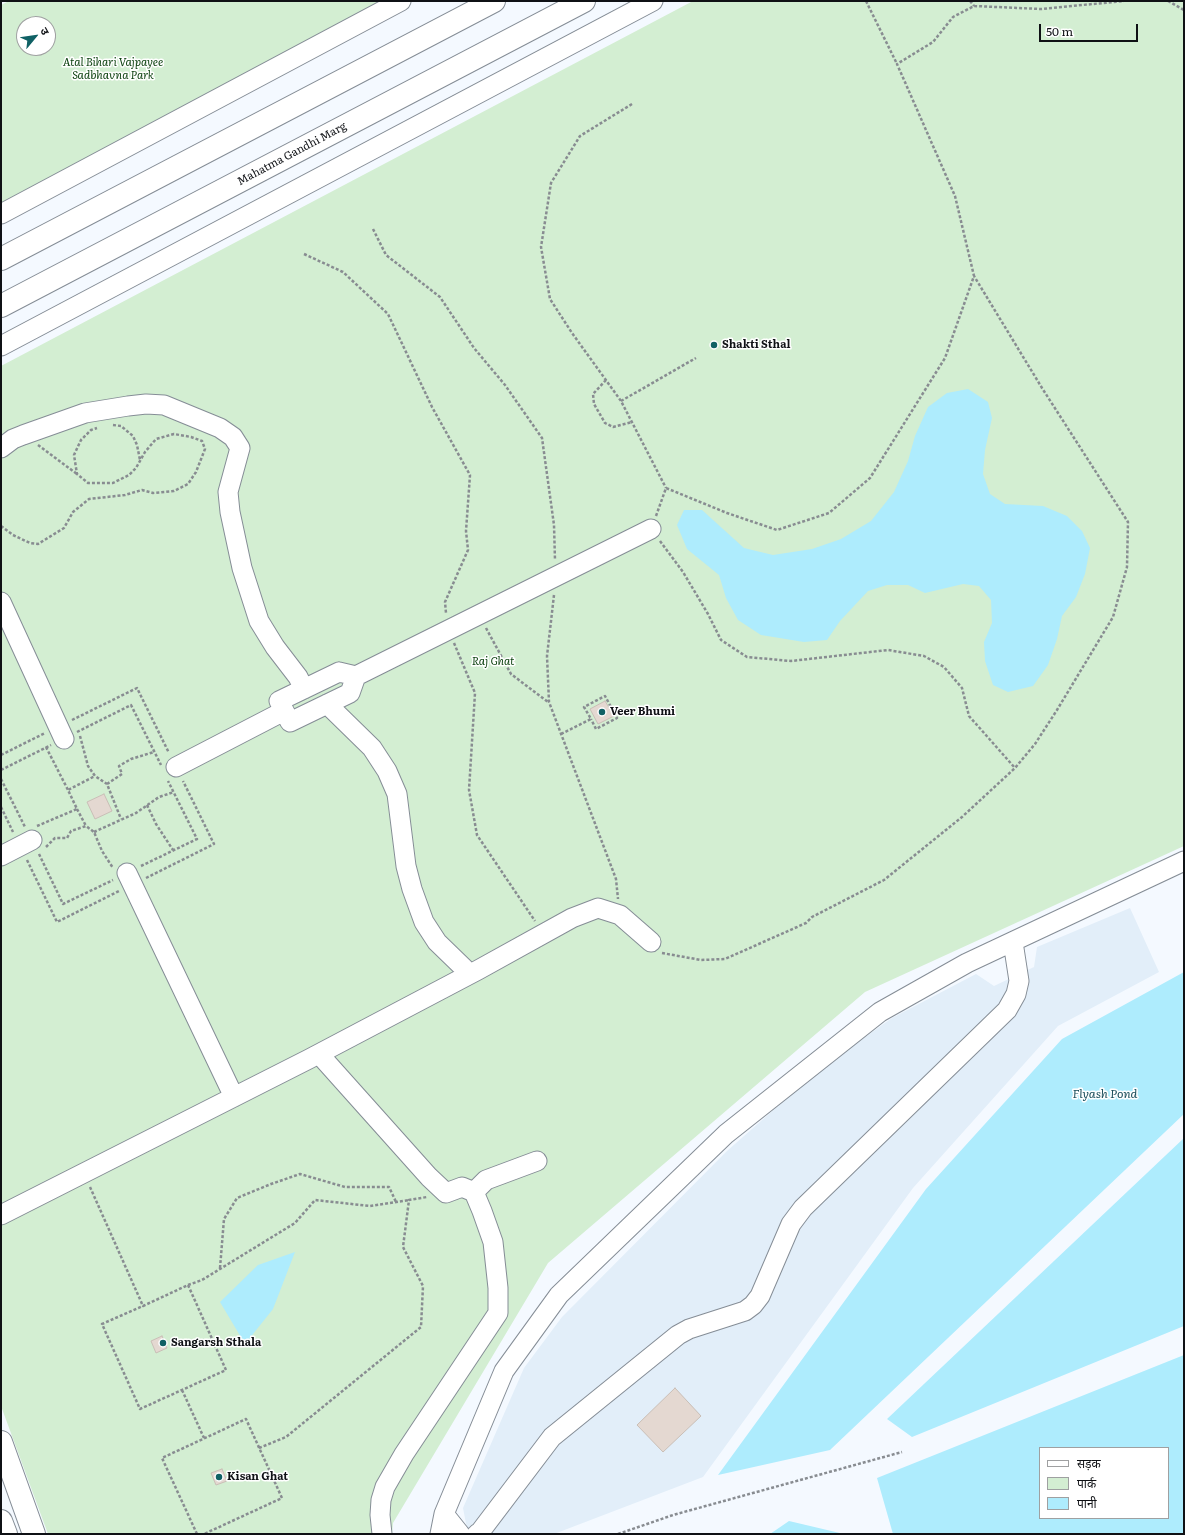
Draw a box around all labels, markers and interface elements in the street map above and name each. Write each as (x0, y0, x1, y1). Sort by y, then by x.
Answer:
north arrow (16, 16, 56, 56)
scale bar (1041, 16, 1140, 42)
text: 50 m (1046, 22, 1073, 40)
text: उ (37, 24, 54, 37)
park label: Atal Bihari Vajpayee Sadbhavna Park (63, 56, 163, 82)
street label: Mahatma Gandhi Marg (235, 120, 349, 188)
place label: Shakti Sthal (722, 338, 790, 352)
marker: Shakti Sthal (709, 340, 719, 350)
park label: Raj Ghat (472, 655, 514, 669)
place label: Veer Bhumi (610, 705, 675, 719)
marker: Veer Bhumi (597, 707, 607, 717)
water label: Flyash Pond (1073, 1087, 1137, 1101)
place label: Sangarsh Sthala (171, 1336, 261, 1350)
marker: Sangarsh Sthala (158, 1338, 168, 1348)
legend (1039, 1447, 1169, 1519)
text: सड़क (1077, 1454, 1101, 1472)
place label: Kisan Ghat (227, 1470, 288, 1484)
marker: Kisan Ghat (214, 1472, 224, 1482)
text: पार्क (1077, 1474, 1096, 1492)
text: पानी (1077, 1494, 1097, 1512)

